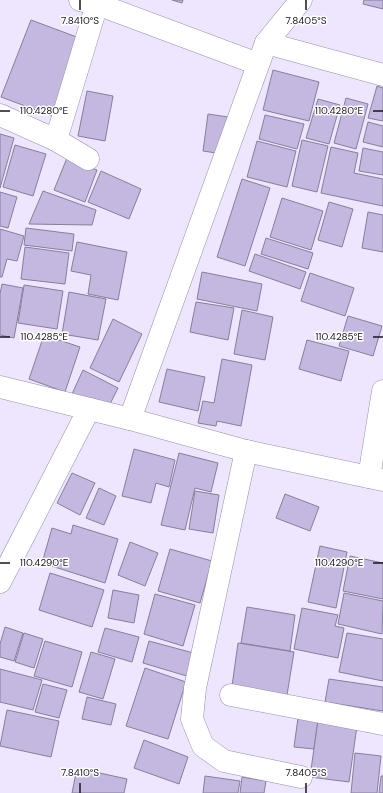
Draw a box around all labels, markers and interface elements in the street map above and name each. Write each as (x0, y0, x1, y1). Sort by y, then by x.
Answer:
text: 7.8410°S (61, 14, 99, 27)
text: 7.8405°S (285, 14, 327, 27)
text: 110.4280°E (20, 104, 69, 117)
text: 110.4280°E (315, 104, 364, 117)
text: 110.4285°E (20, 330, 68, 343)
text: 110.4285°E (315, 330, 363, 343)
text: 110.4290°E (20, 556, 69, 569)
text: 110.4290°E (315, 556, 364, 569)
text: 7.8410°S (61, 766, 99, 779)
text: 7.8405°S (285, 766, 327, 779)

